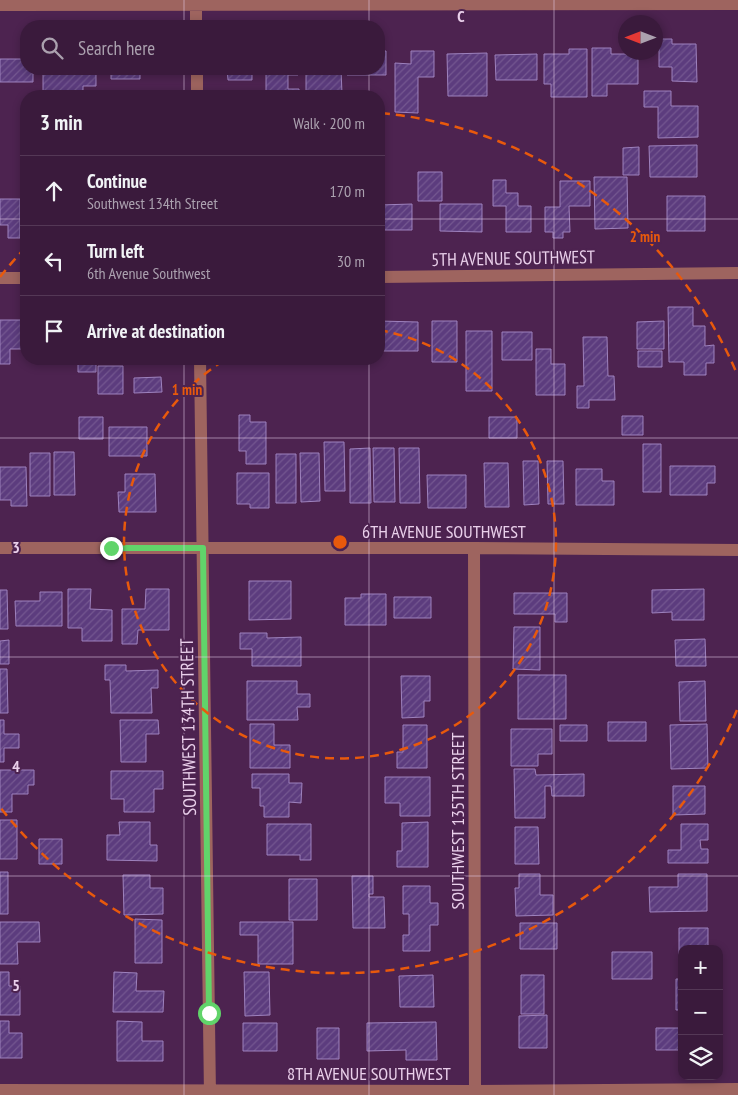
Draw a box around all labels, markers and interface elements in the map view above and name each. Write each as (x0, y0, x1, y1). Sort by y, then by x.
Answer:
text: C (457, 6, 465, 26)
north arrow (618, 15, 663, 60)
search box (20, 20, 385, 75)
icon: search (38, 34, 66, 62)
text: Search here (78, 36, 155, 60)
text: 3 min (40, 109, 82, 136)
text: Walk · 200 m (293, 113, 365, 133)
text: Continue (87, 169, 147, 193)
icon: ahead (40, 177, 68, 205)
text: 170 m (330, 181, 365, 201)
text: Southwest 134th Street (87, 193, 218, 213)
text: 2 min (630, 227, 660, 246)
text: Turn left (87, 239, 144, 263)
street label: 5TH AVENUE SOUTHWEST (431, 245, 595, 271)
icon: left (40, 247, 68, 275)
text: 30 m (337, 251, 365, 271)
text: 6th Avenue Southwest (87, 263, 210, 283)
icon: arrive (40, 317, 68, 345)
text: Arrive at destination (87, 319, 225, 343)
text: 1 min (172, 380, 202, 399)
street label: 6TH AVENUE SOUTHWEST (362, 520, 526, 543)
centre of rings (331, 533, 349, 551)
text: 3 (12, 537, 20, 557)
route end (100, 537, 123, 560)
street label: SOUTHWEST 134TH STREET (175, 638, 201, 816)
street label: SOUTHWEST 135TH STREET (446, 732, 469, 910)
text: 4 (12, 756, 20, 776)
map controls (678, 945, 723, 1080)
button: + (678, 945, 723, 990)
text: 5 (12, 975, 20, 995)
button: − (678, 990, 723, 1035)
route start (198, 1002, 221, 1025)
button: layers (678, 1035, 723, 1080)
street label: 8TH AVENUE SOUTHWEST (287, 1062, 451, 1085)

